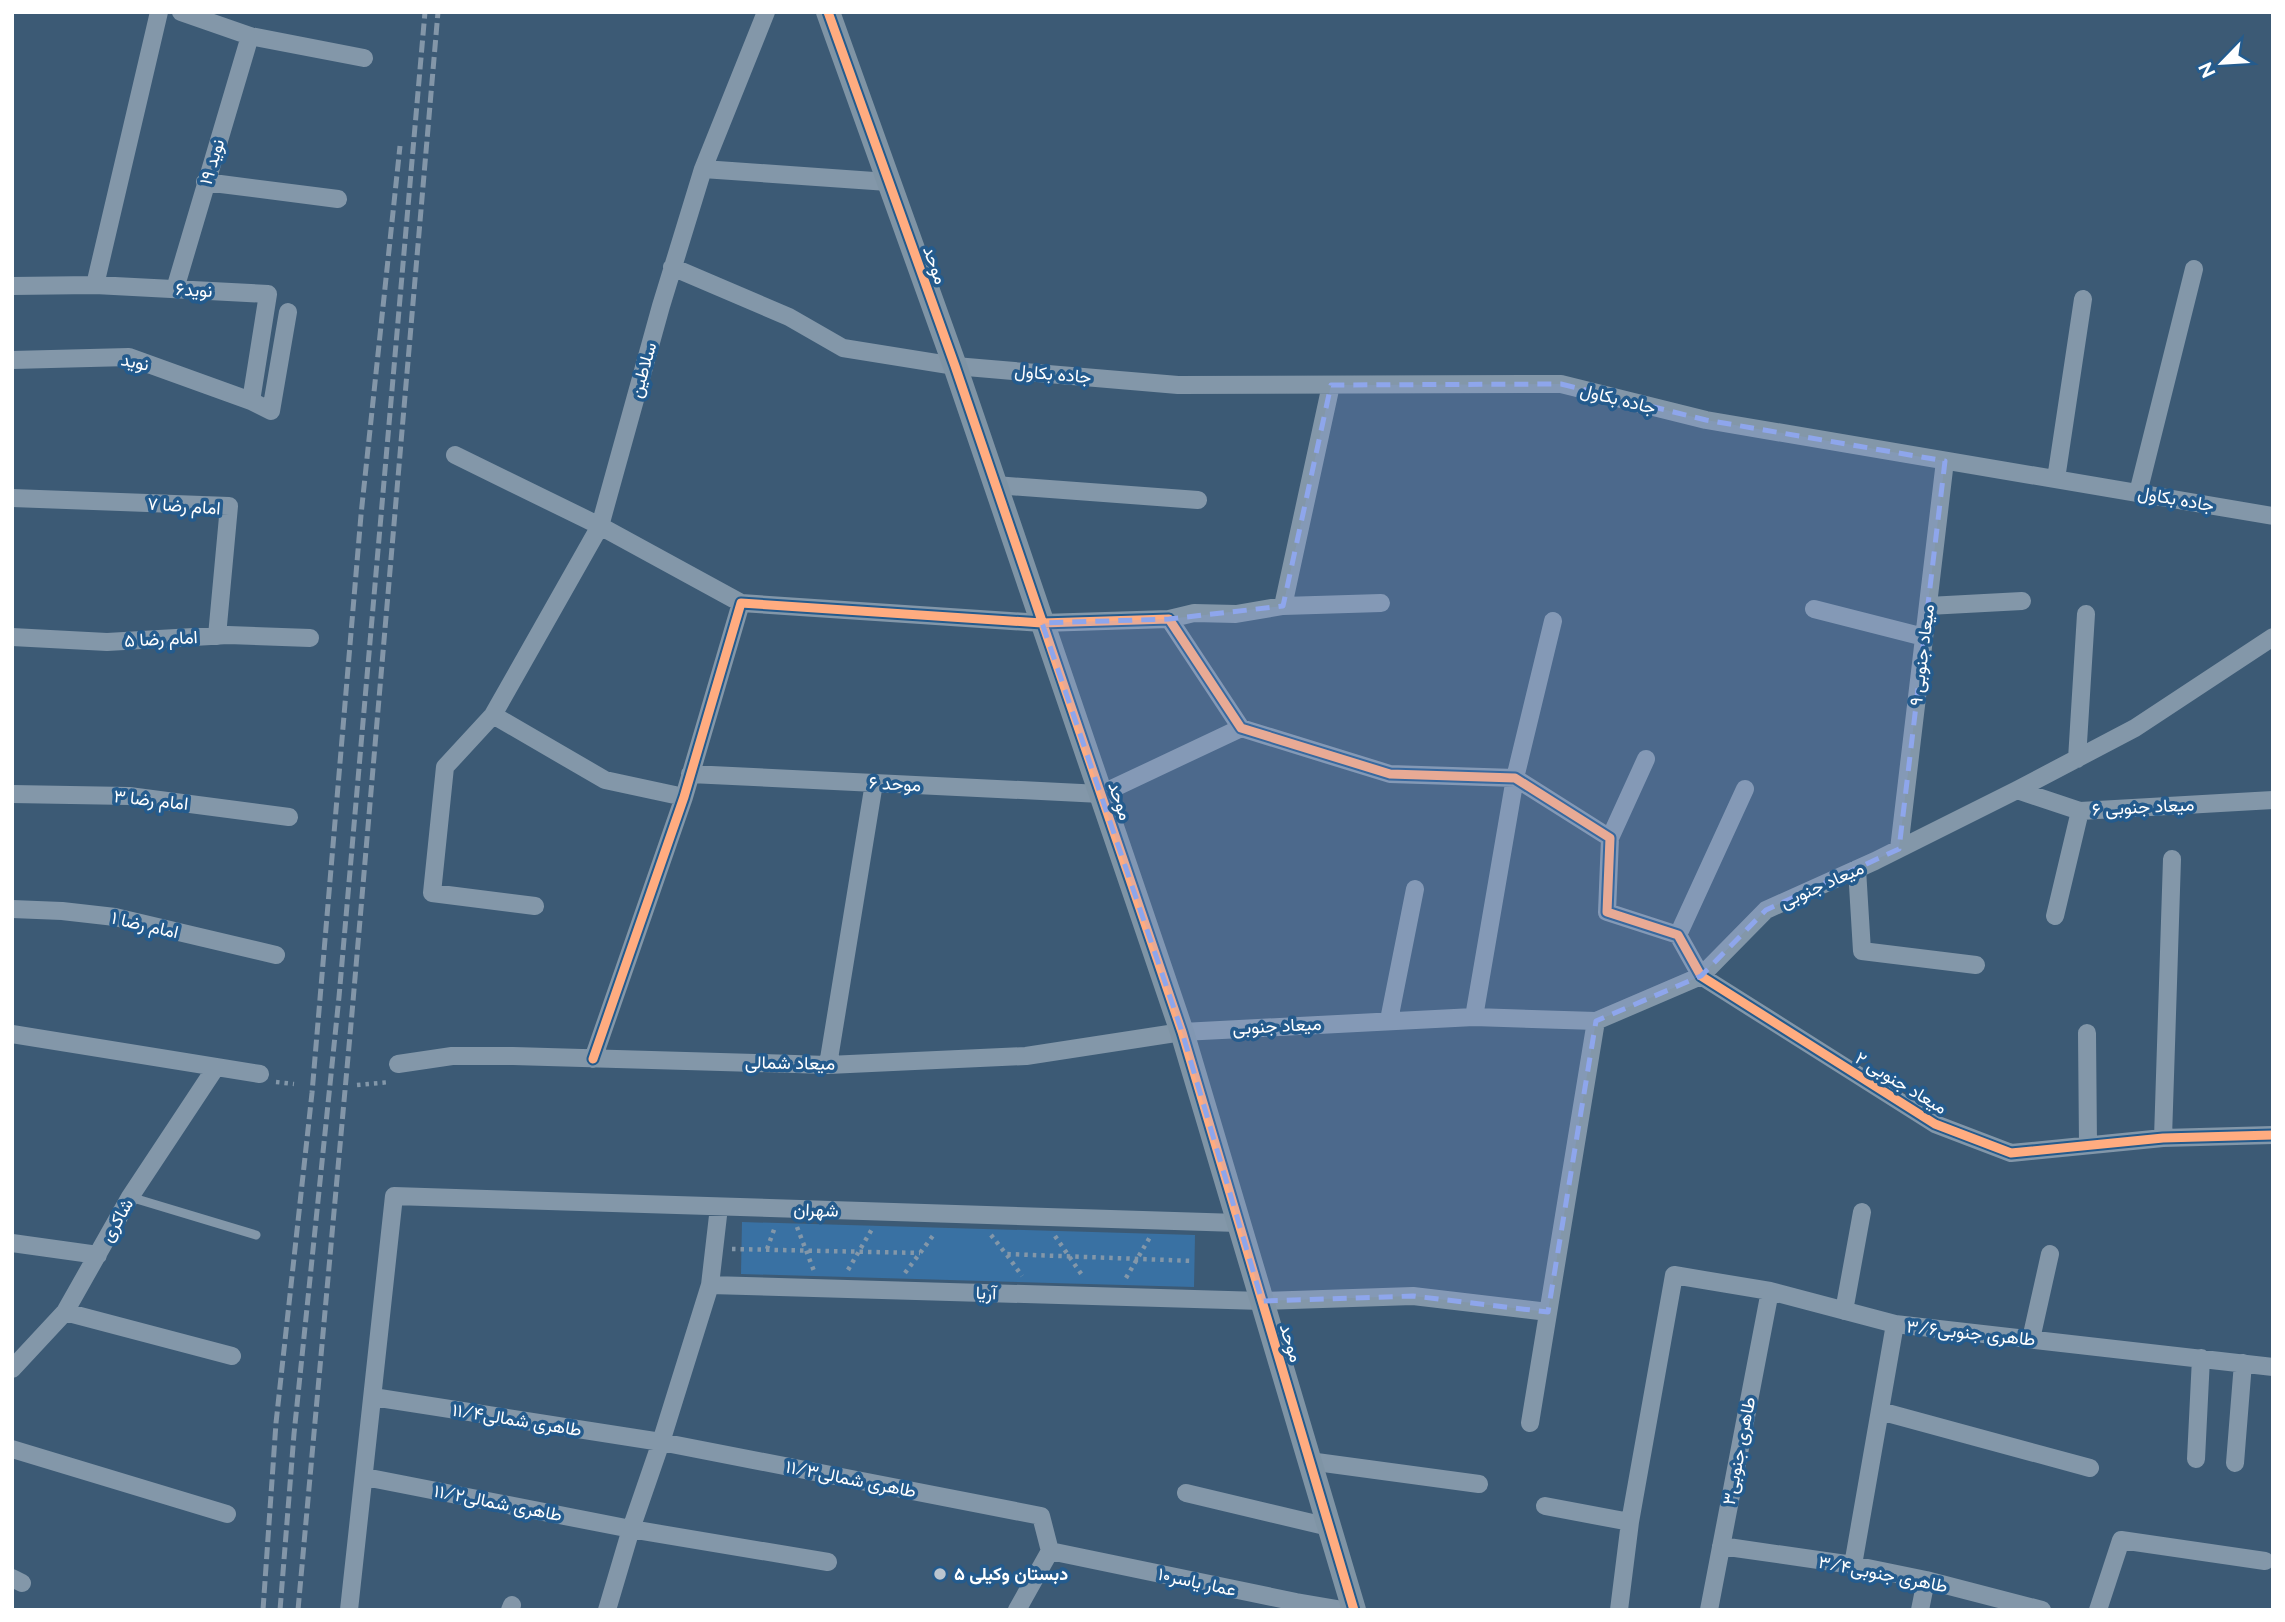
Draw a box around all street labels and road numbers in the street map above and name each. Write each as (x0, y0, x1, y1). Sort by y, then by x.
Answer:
street label: نوید ۱۹ (195, 136, 229, 188)
street label: موحد (918, 243, 952, 287)
street label: نوید۶ (175, 278, 213, 302)
street label: سلاطین (625, 340, 661, 400)
street label: نوید (119, 348, 151, 376)
street label: جاده بکاول (1014, 360, 1092, 388)
street label: جاده بکاول (1578, 379, 1658, 419)
street label: جاده بکاول (2136, 481, 2216, 517)
street label: امام رضا ۷ (147, 492, 221, 521)
street label: میعاد جنوبی ۹ (1905, 603, 1939, 707)
street label: امام رضا ۵ (124, 626, 198, 653)
street label: موحد ۶ (868, 772, 922, 796)
street label: موحد (1103, 779, 1137, 823)
street label: امام رضا ۳ (113, 785, 189, 816)
street label: میعاد جنوبی ۶ (2091, 793, 2195, 821)
street label: میعاد جنوبی (1777, 857, 1867, 913)
street label: امام رضا ۱ (109, 907, 181, 944)
street label: میعاد جنوبی (1232, 1013, 1322, 1039)
street label: میعاد جنوبی ۲ (1851, 1047, 1951, 1119)
street label: میعاد شمالی (745, 1051, 835, 1075)
street label: شاکری (96, 1194, 138, 1246)
street label: شهران (793, 1198, 839, 1222)
street label: آریا (975, 1282, 999, 1304)
street label: طاهری جنوبی۳/۶ (1905, 1315, 2037, 1351)
street label: موحد (1275, 1321, 1307, 1365)
street label: طاهری جنوبی۳ (1718, 1395, 1760, 1507)
street label: طاهری شمالی۱۱/۴ (451, 1399, 583, 1441)
street label: طاهری شمالی۱۱/۳ (784, 1456, 918, 1502)
street label: طاهری شمالی۱۱/۲ (432, 1480, 564, 1526)
street label: طاهری جنوبی۳/۴ (1817, 1551, 1949, 1597)
street label: عمار یاسر۱۰ (1156, 1563, 1238, 1601)

